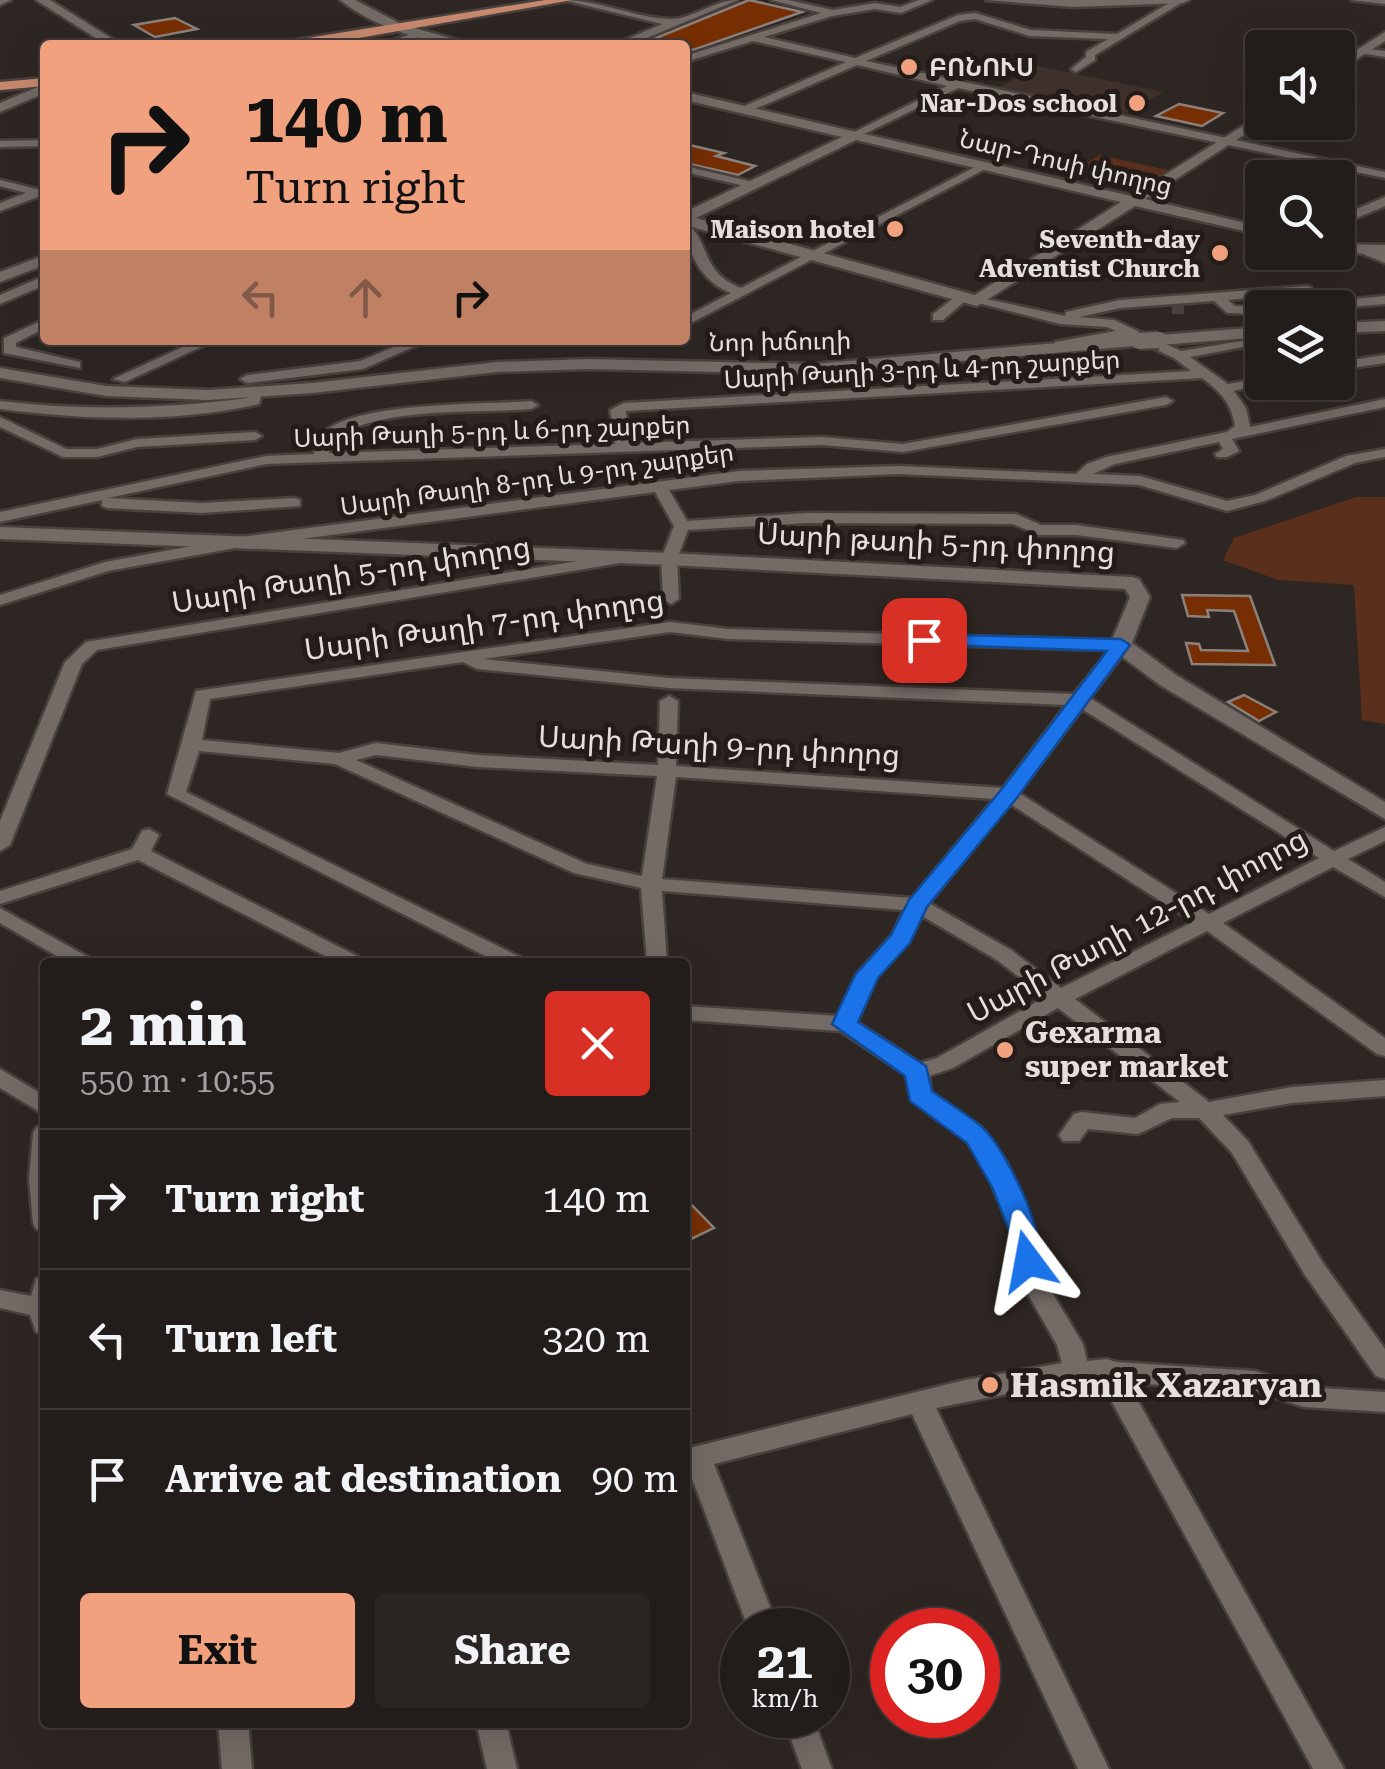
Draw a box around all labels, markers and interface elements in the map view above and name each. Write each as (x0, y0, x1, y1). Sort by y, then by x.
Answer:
map controls (1245, 30, 1355, 400)
button: sound (1245, 30, 1355, 140)
place label: ԲՈՆՈՒՍ (929, 53, 1034, 82)
marker: ԲՈՆՈՒՍ (898, 56, 920, 78)
text: 140 m (245, 77, 448, 159)
icon: right (80, 80, 210, 210)
place label: Nar-Dos school (920, 89, 1117, 118)
marker: Nar-Dos school (1126, 92, 1148, 114)
street label: Նար-Դոսի փողոց (957, 124, 1175, 201)
button: search (1245, 160, 1355, 270)
text: Turn right (245, 161, 466, 214)
place label: Maison hotel (710, 215, 875, 244)
marker: Maison hotel (884, 218, 906, 240)
place label: Seventh-day Adventist Church (979, 225, 1200, 283)
marker: Seventh-day Adventist Church (1209, 242, 1231, 264)
icon: left (233, 270, 288, 325)
icon: ahead (338, 270, 393, 325)
icon: right (443, 270, 498, 325)
button: layers (1245, 290, 1355, 400)
street label: Նոր խճուղի (709, 326, 851, 357)
street label: Սարի Թաղի 3-րդ և 4-րդ շարքեր (723, 345, 1121, 394)
street label: Սարի Թաղի 5-րդ և 6-րդ շարքեր (293, 410, 691, 453)
street label: Սարի Թաղի 8-րդ և 9-րդ շարքեր (338, 437, 736, 521)
street label: Սարի թաղի 5-րդ փողոց (756, 516, 1116, 569)
street label: Սարի Թաղի 5-րդ փողոց (169, 529, 533, 620)
street label: Սարի Թաղի 7-րդ փողոց (302, 582, 666, 667)
pin (882, 598, 967, 683)
icon: arrive (897, 613, 952, 668)
street label: Սարի Թաղի 9-րդ փողոց (537, 719, 901, 772)
street label: Սարի Թաղի 12-րդ փողոց (961, 821, 1312, 1030)
text: 2 min (80, 989, 247, 1060)
button: close (545, 991, 650, 1096)
place label: Gexarma super market (1025, 1015, 1229, 1084)
marker: Gexarma super market (994, 1039, 1016, 1061)
text: 550 m · 10:55 (80, 1062, 275, 1100)
icon: right (80, 1172, 135, 1227)
text: Turn right (165, 1177, 364, 1221)
text: 140 m (542, 1177, 650, 1221)
position arrow (976, 1209, 1080, 1313)
icon: left (80, 1312, 135, 1367)
text: Turn left (165, 1317, 337, 1361)
text: 320 m (542, 1317, 650, 1361)
place label: Hasmik Xazaryan (1010, 1365, 1322, 1406)
marker: Hasmik Xazaryan (979, 1374, 1001, 1396)
icon: arrive (80, 1452, 135, 1507)
text: Arrive at destination (165, 1457, 561, 1501)
text: 90 m (591, 1457, 678, 1501)
button: Exit (80, 1593, 355, 1708)
button: Share (375, 1593, 650, 1708)
speed limit sign: 30 (870, 1608, 1000, 1738)
text: 21 (757, 1632, 813, 1690)
text: km/h (752, 1684, 818, 1713)

